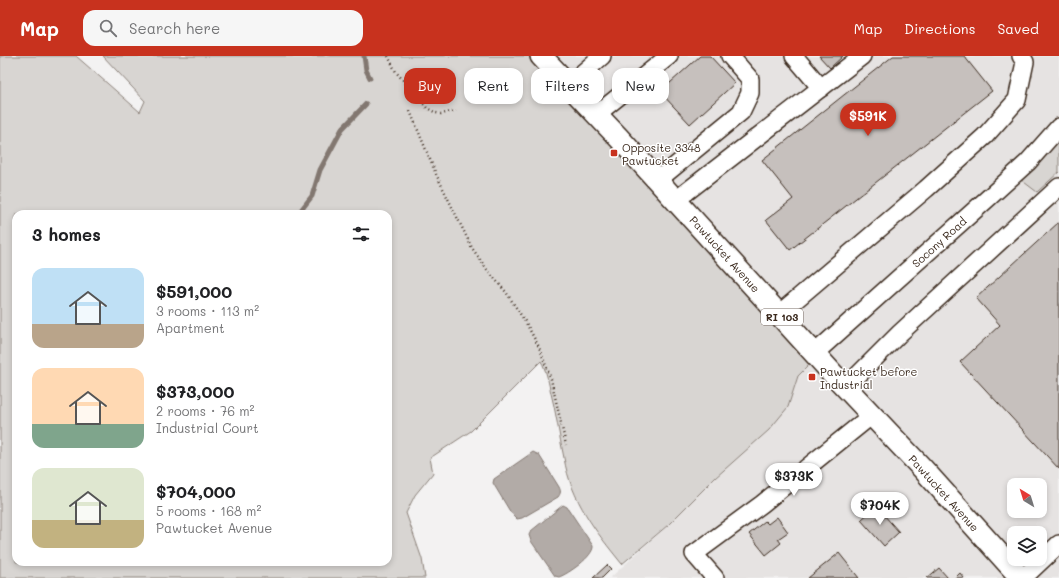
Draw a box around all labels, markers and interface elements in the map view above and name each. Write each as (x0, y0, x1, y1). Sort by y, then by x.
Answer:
search box (83, 10, 363, 46)
text: Map (20, 16, 59, 41)
icon: search (97, 17, 119, 39)
text: Search here (129, 18, 220, 38)
text: Map (854, 19, 882, 38)
text: Directions (904, 19, 975, 38)
text: Saved (997, 19, 1039, 38)
chip: Buy (404, 68, 456, 104)
chip: Rent (464, 68, 523, 104)
chip: Filters (531, 68, 604, 104)
chip: New (612, 68, 669, 104)
pin: $591K (840, 103, 896, 137)
text: $591K (849, 107, 887, 124)
place label: Opposite 3348 Pawtucket (622, 140, 701, 168)
marker: Opposite 3348 Pawtucket (609, 148, 619, 158)
street label: Pawtucket Avenue (686, 212, 764, 296)
street label: Socony Road (909, 214, 969, 270)
text: 3 homes (32, 223, 101, 245)
icon: filters (350, 223, 372, 245)
text: $591,000 (156, 280, 232, 302)
icon: home (64, 284, 112, 332)
text: 3 rooms · 113 m² (156, 302, 259, 319)
road number: RI 103 (761, 309, 803, 325)
text: Apartment (156, 319, 225, 336)
place label: Pawtucket before Industrial (820, 364, 918, 392)
marker: Pawtucket before Industrial (807, 372, 817, 382)
text: $373,000 (156, 380, 234, 402)
icon: home (64, 384, 112, 432)
text: 2 rooms · 76 m² (156, 402, 255, 419)
text: Industrial Court (156, 419, 259, 436)
street label: Pawtucket Avenue (905, 451, 983, 535)
pin: $373K (766, 463, 822, 497)
text: $373K (774, 467, 814, 484)
north arrow (1007, 478, 1047, 518)
map controls (1007, 478, 1047, 566)
text: $704,000 (156, 480, 236, 502)
icon: home (64, 484, 112, 532)
pin: $704K (852, 492, 908, 526)
text: $704K (860, 496, 900, 513)
text: 5 rooms · 168 m² (156, 502, 261, 519)
text: Pawtucket Avenue (156, 519, 272, 536)
button: layers (1007, 526, 1047, 566)

